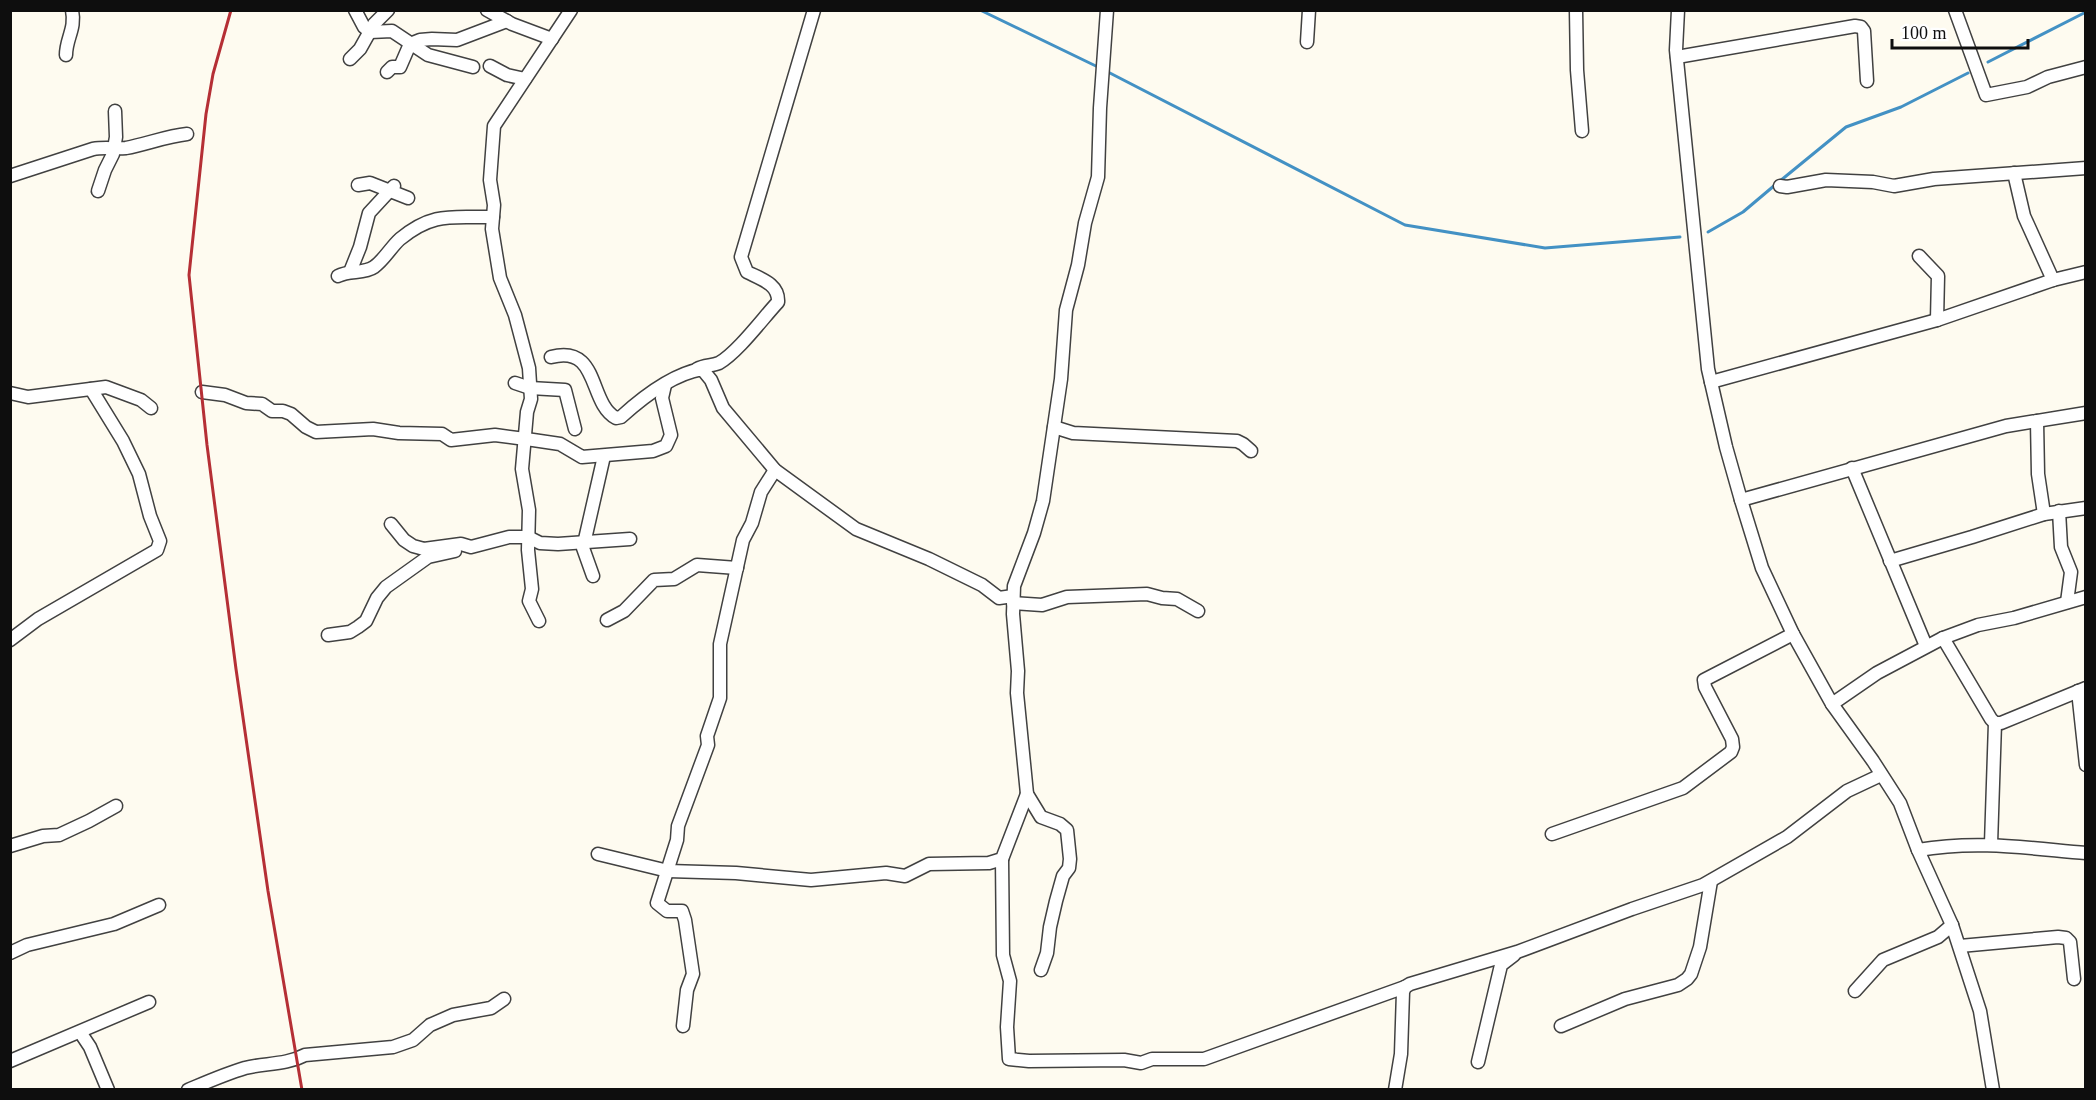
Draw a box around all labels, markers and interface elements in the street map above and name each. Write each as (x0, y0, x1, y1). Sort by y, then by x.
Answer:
scale bar (1892, 12, 2028, 50)
text: 100 m (1901, 23, 1947, 43)

